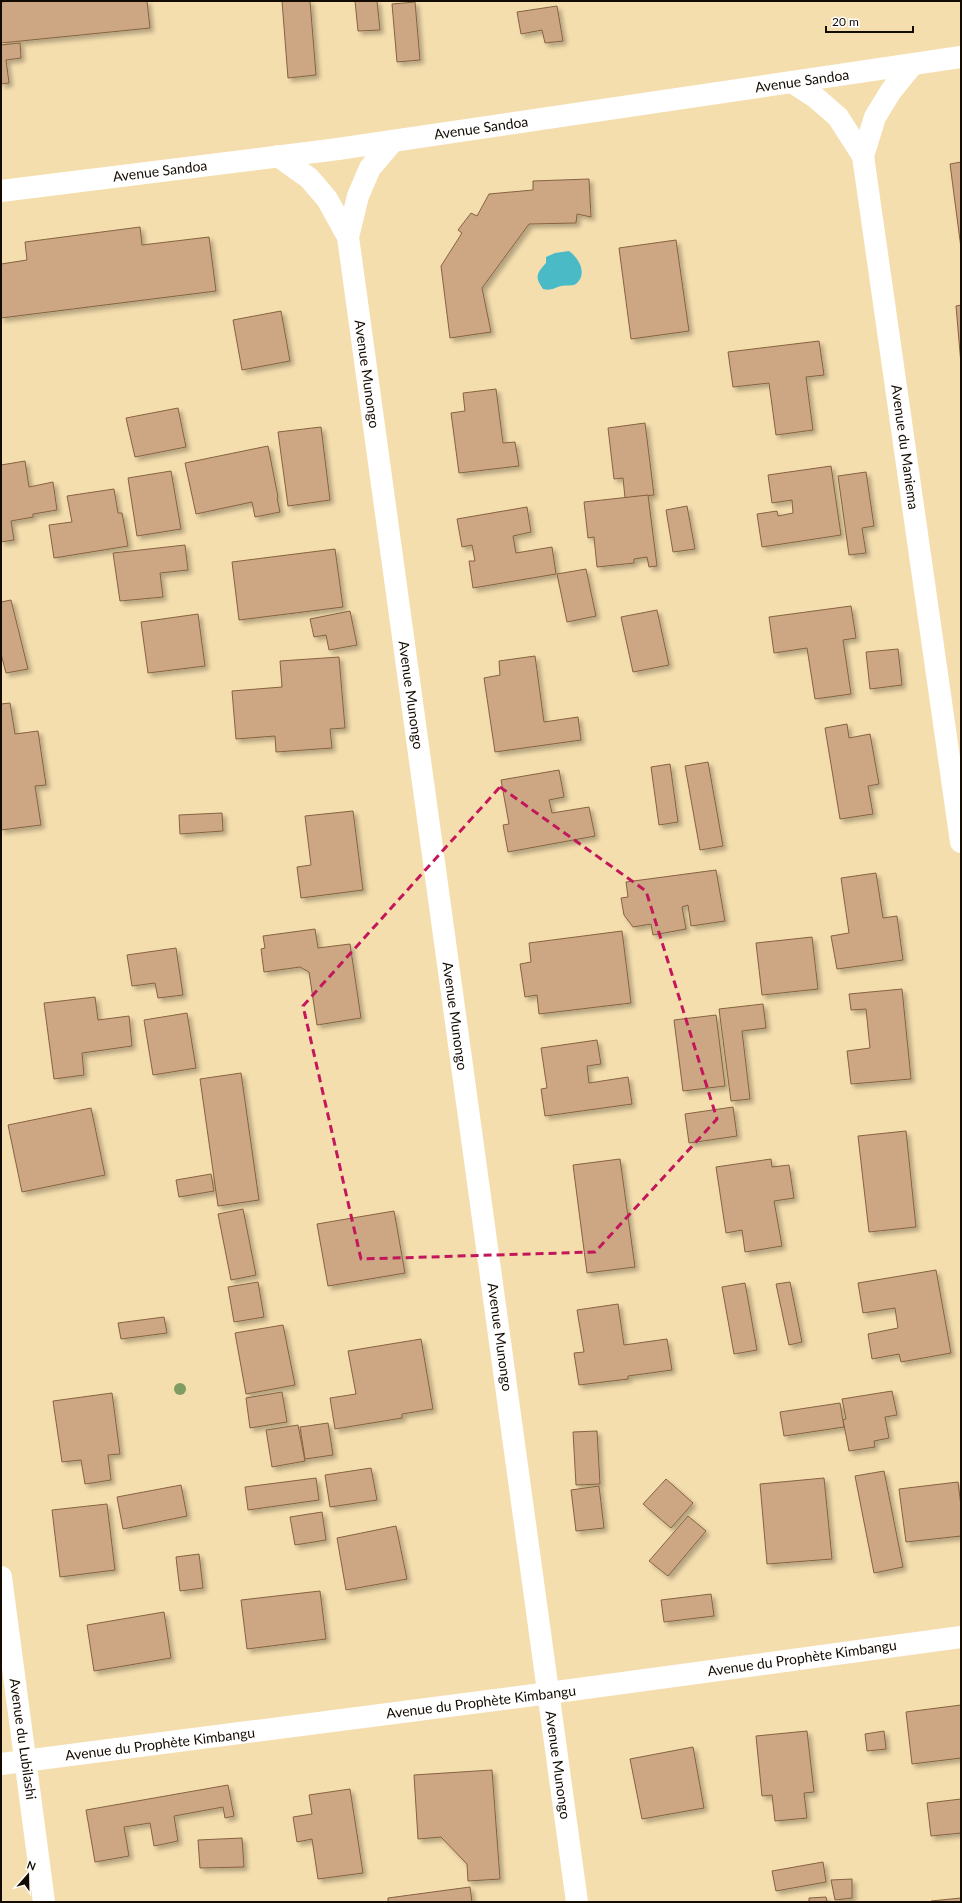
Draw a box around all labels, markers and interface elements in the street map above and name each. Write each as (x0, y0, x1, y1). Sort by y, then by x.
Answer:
scale bar (826, 8, 913, 34)
text: 20 m (832, 14, 859, 29)
street label: Avenue Sandoa (754, 65, 850, 96)
street label: Avenue Sandoa (433, 112, 529, 143)
street label: Avenue Sandoa (112, 156, 208, 185)
street label: Avenue Munongo (351, 319, 384, 429)
street label: Avenue du Maniema (888, 383, 923, 511)
street label: Avenue Munongo (395, 640, 428, 750)
street label: Avenue Munongo (439, 961, 472, 1071)
street label: Avenue Munongo (484, 1282, 517, 1392)
street label: Avenue du Prophète Kimbangu (706, 1636, 898, 1679)
street label: Avenue du Lubilashi (7, 1677, 40, 1801)
street label: Avenue du Prophète Kimbangu (385, 1681, 577, 1722)
street label: Avenue Munongo (542, 1710, 575, 1820)
street label: Avenue du Prophète Kimbangu (64, 1723, 256, 1764)
north arrow (8, 1855, 48, 1895)
text: N (25, 1858, 38, 1873)

